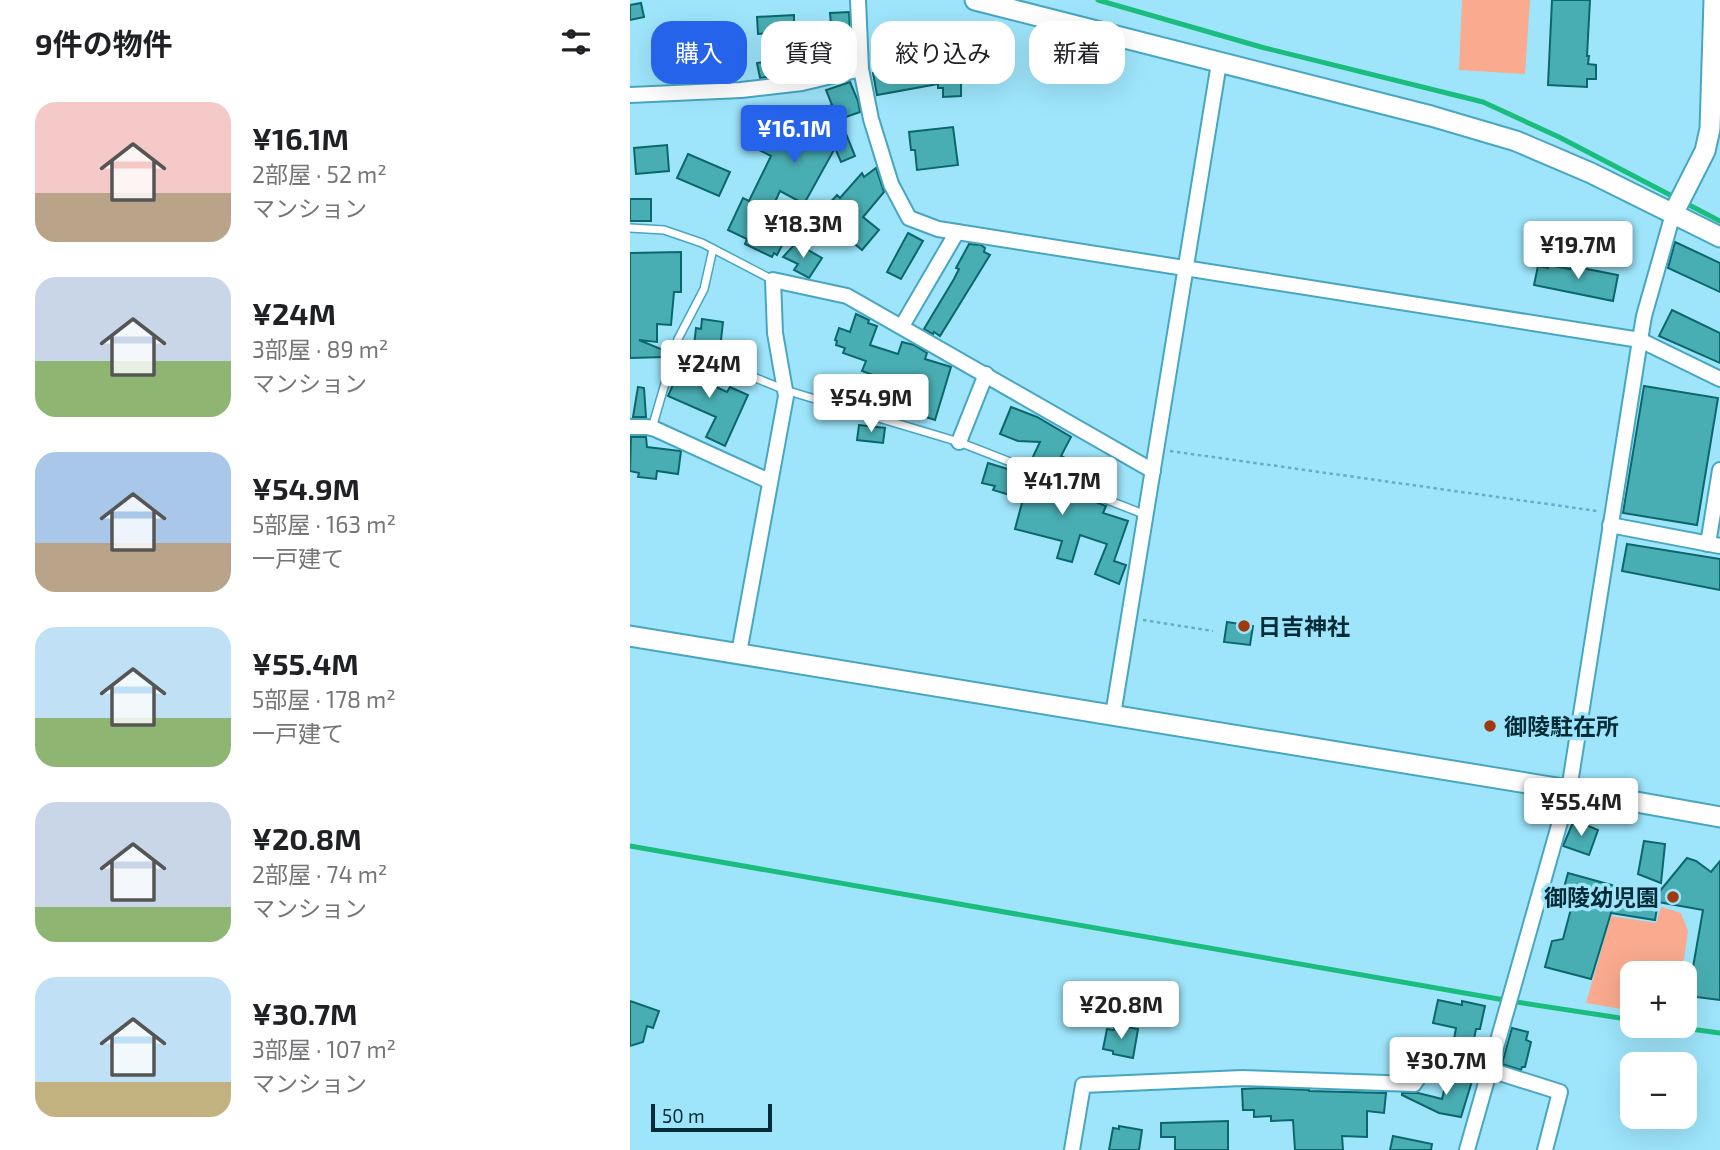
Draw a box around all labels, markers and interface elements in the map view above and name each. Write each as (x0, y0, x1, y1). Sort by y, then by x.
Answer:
chip: 購入 (651, 21, 747, 84)
chip: 賃貸 (761, 21, 857, 84)
chip: 絞り込み (871, 21, 1015, 84)
chip: 新着 (1029, 21, 1125, 84)
icon: filters (557, 23, 595, 61)
text: 9件の物件 (35, 25, 173, 61)
pin: ¥16.1M (737, 106, 851, 165)
text: ¥16.1M (757, 114, 831, 142)
text: ¥16.1M (252, 120, 349, 156)
icon: home (91, 130, 175, 214)
text: 2部屋 · 52 m² (252, 160, 387, 188)
text: マンション (252, 194, 367, 222)
pin: ¥18.3M (746, 201, 860, 260)
text: ¥18.3M (763, 209, 843, 237)
pin: ¥19.7M (1521, 222, 1635, 281)
text: ¥19.7M (1540, 230, 1616, 258)
text: ¥24M (252, 295, 336, 331)
icon: home (91, 305, 175, 389)
text: 3部屋 · 89 m² (252, 335, 388, 363)
pin: ¥24M (668, 340, 750, 400)
text: ¥24M (677, 349, 741, 377)
text: マンション (252, 369, 367, 397)
pin: ¥54.9M (814, 374, 928, 434)
text: ¥54.9M (830, 383, 912, 411)
pin: ¥41.7M (1005, 458, 1119, 517)
text: ¥41.7M (1023, 466, 1101, 494)
text: ¥54.9M (252, 470, 360, 506)
icon: home (91, 480, 175, 564)
text: 5部屋 · 163 m² (252, 510, 396, 538)
text: 一戸建て (252, 544, 344, 572)
place label: 日吉神社 (1258, 612, 1350, 640)
marker: 日吉神社 (1236, 618, 1252, 634)
text: ¥55.4M (252, 645, 359, 681)
icon: home (91, 655, 175, 739)
text: 5部屋 · 178 m² (252, 685, 396, 713)
place label: 御陵駐在所 (1504, 712, 1619, 740)
marker: 御陵駐在所 (1482, 718, 1498, 734)
text: 一戸建て (252, 719, 344, 747)
pin: ¥55.4M (1524, 778, 1638, 838)
text: ¥55.4M (1540, 787, 1622, 815)
text: ¥20.8M (252, 820, 362, 856)
icon: home (91, 830, 175, 914)
text: 2部屋 · 74 m² (252, 860, 387, 888)
place label: 御陵幼児園 (1544, 883, 1659, 911)
marker: 御陵幼児園 (1665, 889, 1681, 905)
text: マンション (252, 894, 367, 922)
map controls (1620, 961, 1697, 1129)
button: + (1620, 961, 1697, 1038)
pin: ¥20.8M (1064, 982, 1178, 1041)
text: ¥20.8M (1079, 990, 1163, 1018)
text: ¥30.7M (252, 995, 358, 1031)
icon: home (91, 1005, 175, 1089)
text: 3部屋 · 107 m² (252, 1035, 396, 1063)
pin: ¥30.7M (1389, 1038, 1503, 1097)
text: ¥30.7M (1406, 1046, 1486, 1074)
button: − (1620, 1052, 1697, 1129)
text: マンション (252, 1069, 367, 1097)
scale bar (651, 1101, 772, 1133)
text: 50 m (662, 1104, 705, 1127)

